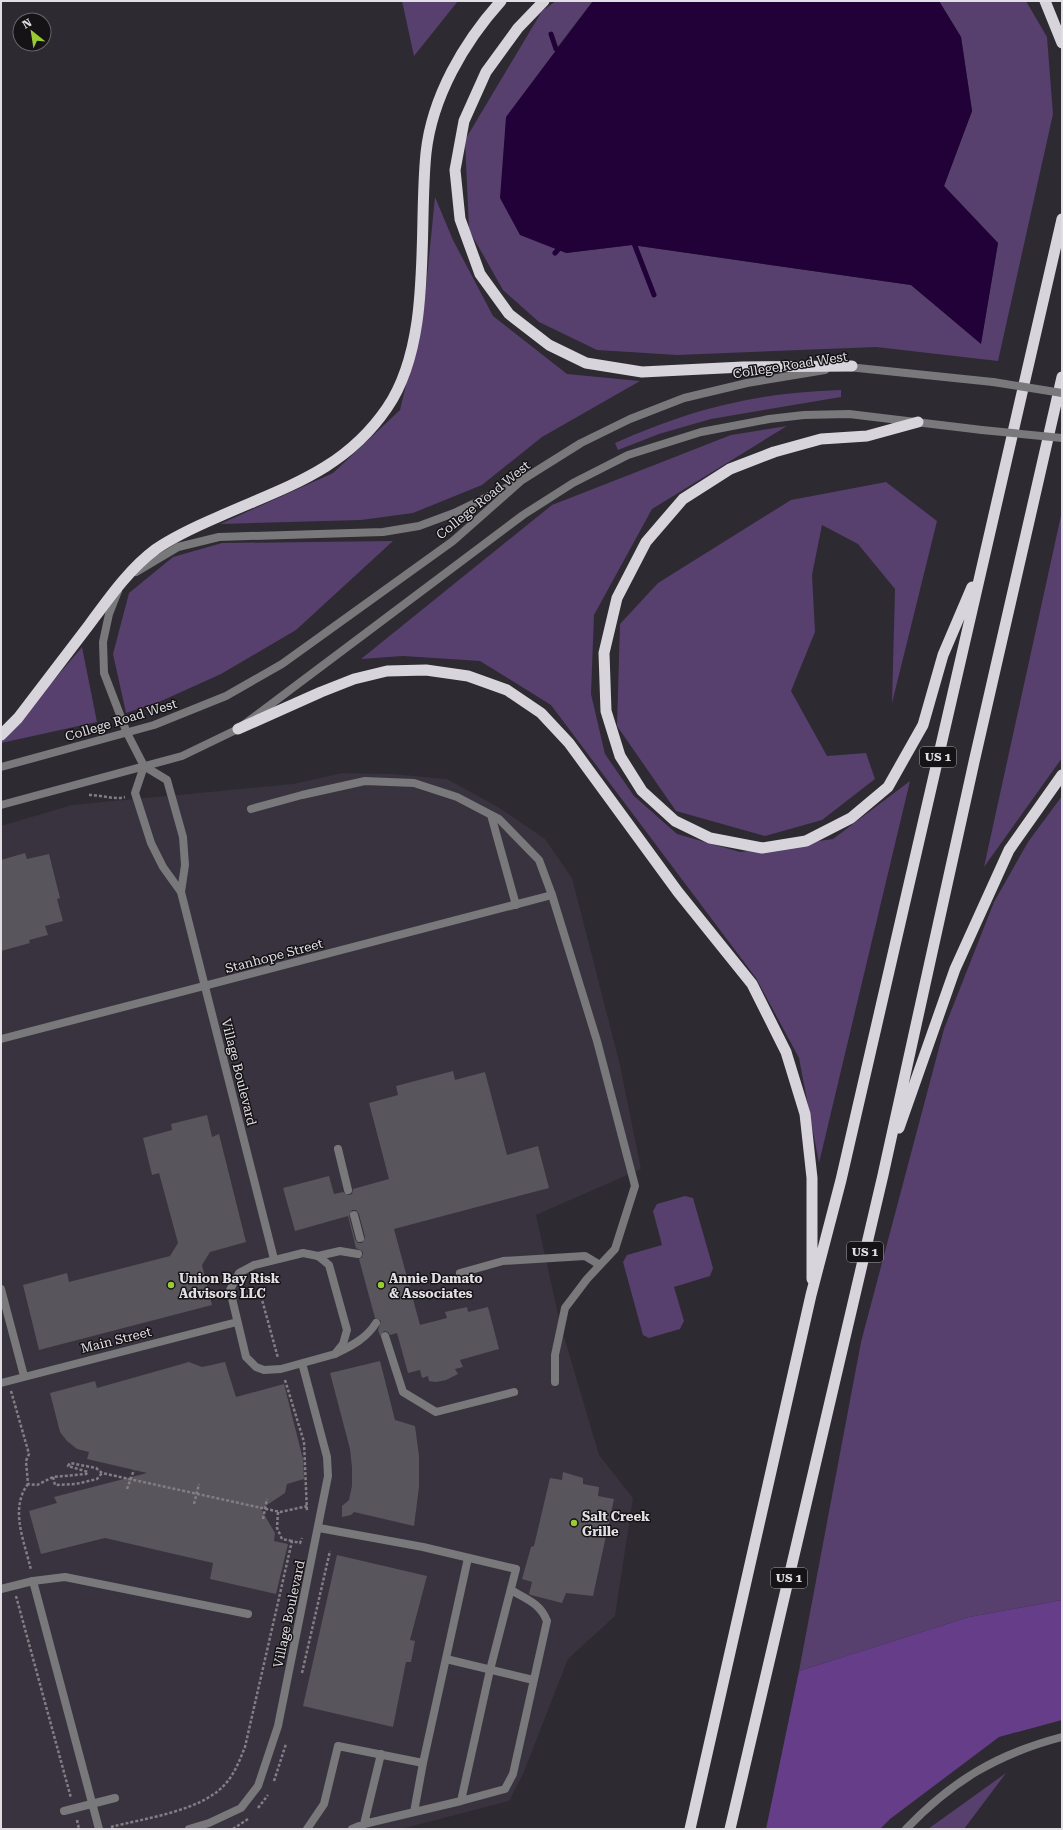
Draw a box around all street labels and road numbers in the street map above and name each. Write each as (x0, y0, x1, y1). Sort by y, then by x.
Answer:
street label: College Road West (732, 348, 849, 381)
street label: College Road West (433, 458, 533, 542)
street label: College Road West (63, 696, 179, 744)
road number: US 1 (920, 747, 956, 767)
street label: Stanhope Street (223, 936, 325, 976)
street label: Village Boulevard (218, 1017, 260, 1128)
road number: US 1 (847, 1242, 883, 1262)
street label: Main Street (79, 1324, 153, 1356)
street label: Village Boulevard (270, 1558, 308, 1669)
road number: US 1 (771, 1568, 807, 1588)

